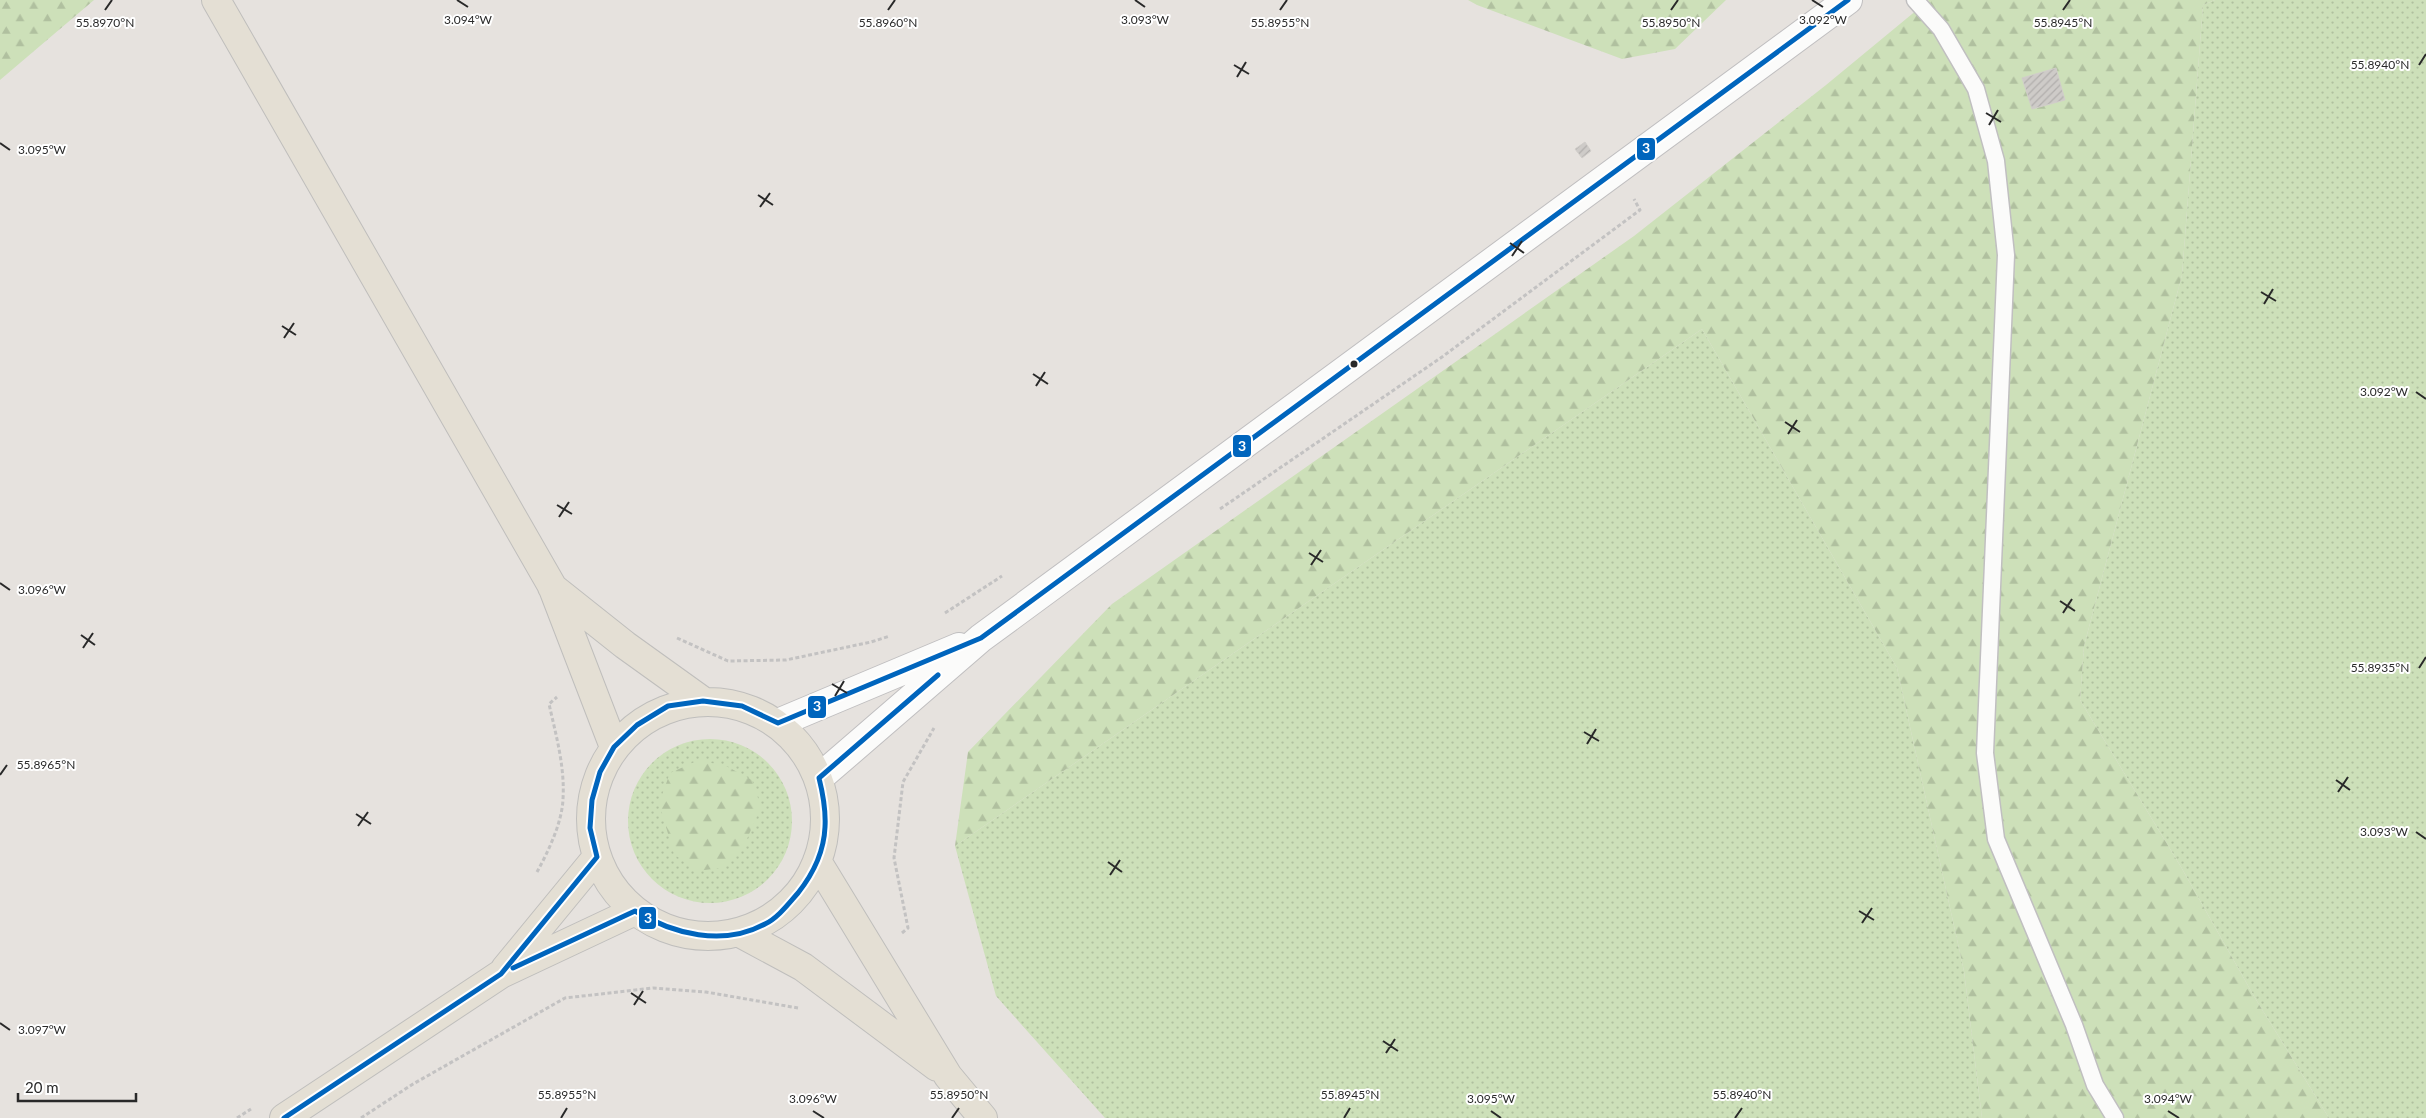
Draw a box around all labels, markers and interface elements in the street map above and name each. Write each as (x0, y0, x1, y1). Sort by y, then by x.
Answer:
text: 3.094°W (444, 12, 493, 27)
text: 3.093°W (1121, 12, 1170, 27)
text: 3.092°W (1799, 12, 1848, 27)
text: 55.8970°N (76, 15, 134, 30)
text: 55.8960°N (859, 15, 917, 30)
text: 55.8955°N (1251, 15, 1309, 30)
text: 55.8950°N (1642, 15, 1700, 30)
text: 55.8945°N (2034, 15, 2092, 30)
text: 55.8940°N (2351, 57, 2409, 72)
line badge: 3 (1636, 137, 1656, 161)
text: 3 (1642, 139, 1650, 156)
text: 3.095°W (18, 142, 67, 157)
unlabelled marker (1349, 359, 1359, 369)
text: 3.092°W (2360, 384, 2409, 399)
line badge: 3 (1232, 434, 1252, 458)
text: 3 (1238, 437, 1246, 454)
text: 3.096°W (18, 582, 67, 597)
text: 55.8935°N (2351, 660, 2409, 675)
line badge: 3 (807, 695, 827, 719)
text: 3 (813, 697, 821, 714)
text: 55.8965°N (17, 757, 75, 772)
text: 3.093°W (2360, 824, 2409, 839)
line badge: 3 (638, 906, 657, 930)
text: 3 (644, 909, 652, 926)
text: 3.097°W (18, 1022, 67, 1037)
scale bar (18, 1070, 135, 1102)
text: 20 m (25, 1078, 59, 1096)
text: 55.8955°N (538, 1087, 596, 1102)
text: 55.8950°N (930, 1087, 988, 1102)
text: 55.8945°N (1321, 1087, 1379, 1102)
text: 55.8940°N (1713, 1087, 1771, 1102)
text: 3.096°W (789, 1091, 838, 1106)
text: 3.095°W (1467, 1091, 1516, 1106)
text: 3.094°W (2144, 1091, 2193, 1106)

